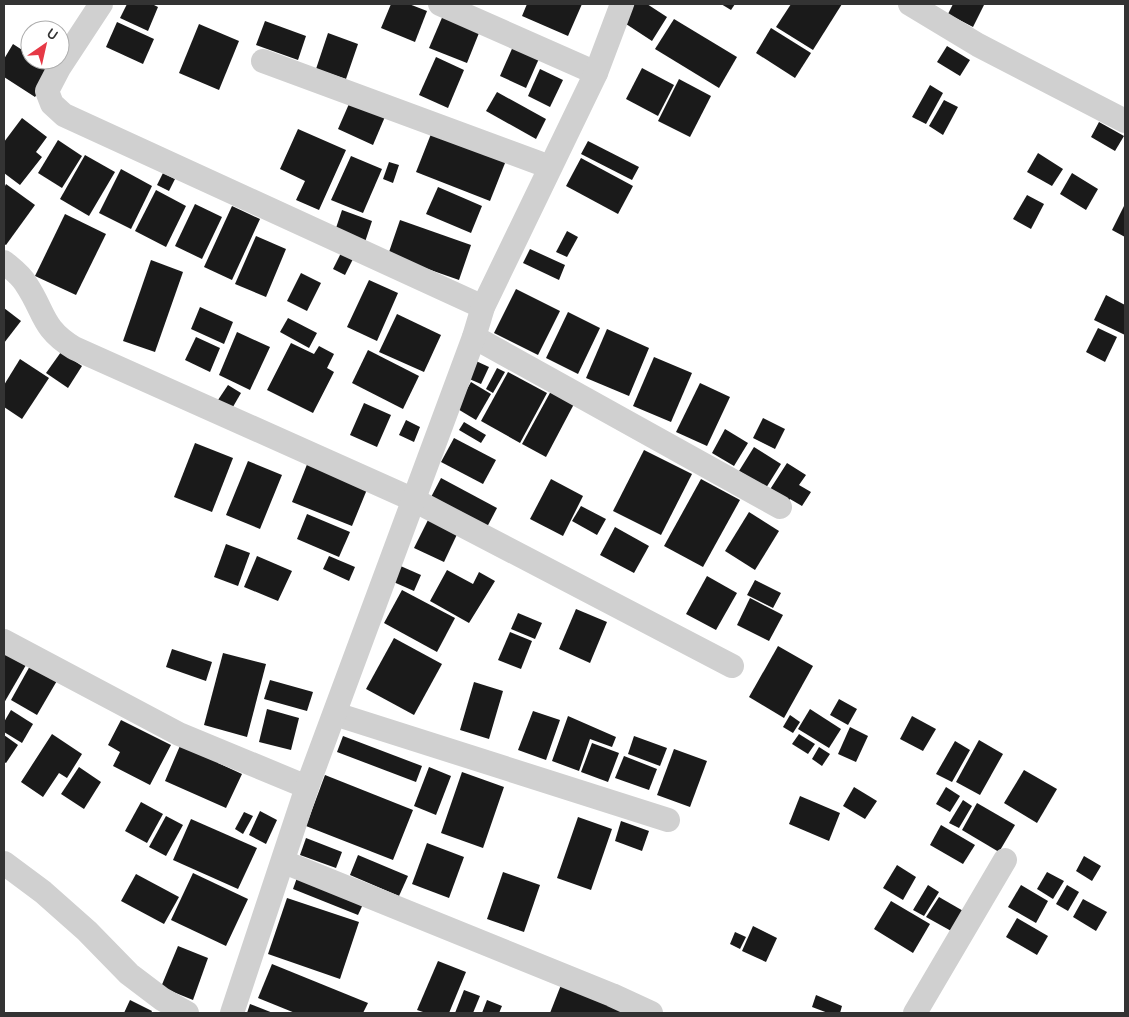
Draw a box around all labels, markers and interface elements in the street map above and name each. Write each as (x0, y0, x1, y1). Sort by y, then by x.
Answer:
north arrow (20, 20, 70, 70)
text: U (43, 24, 61, 44)

